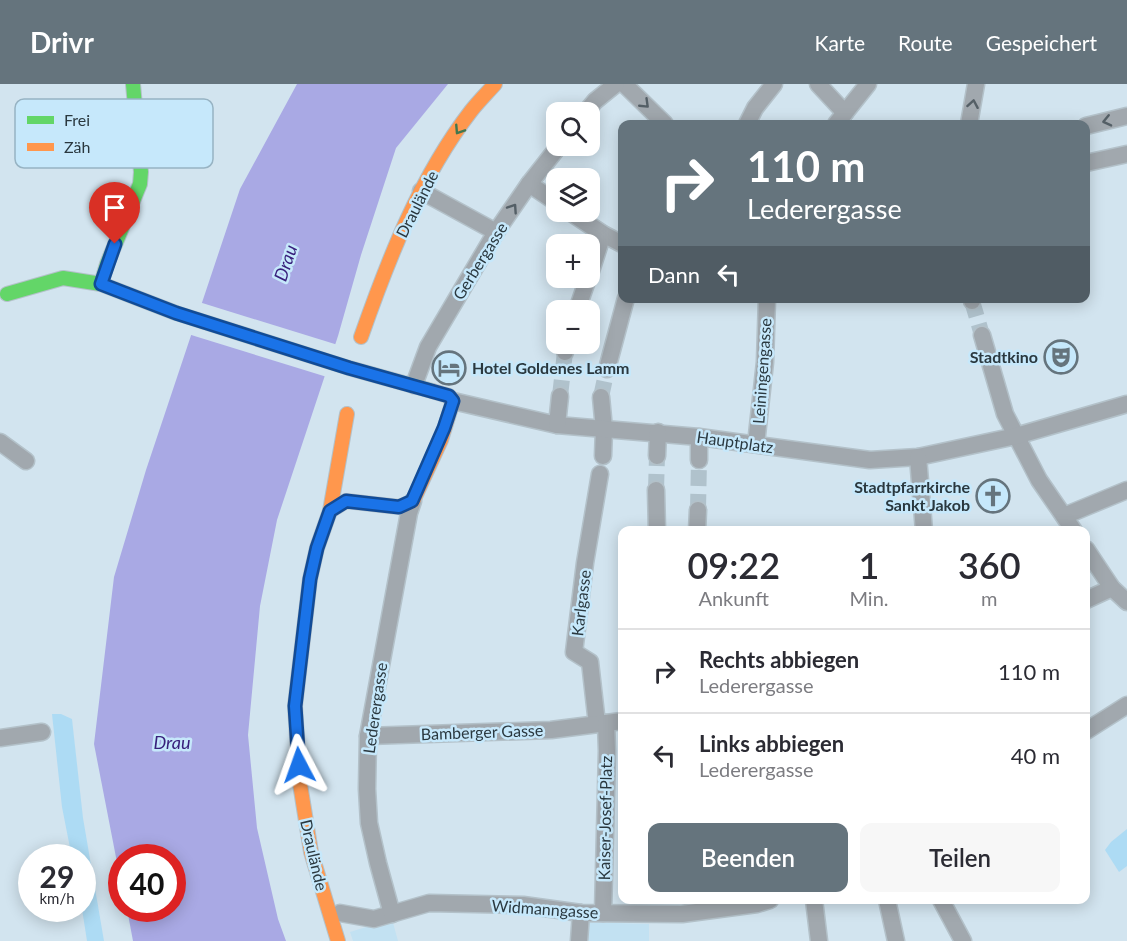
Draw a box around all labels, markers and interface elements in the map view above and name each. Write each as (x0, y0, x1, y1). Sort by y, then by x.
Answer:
text: Drivr (30, 25, 94, 59)
text: Karte (815, 30, 865, 55)
text: Route (898, 30, 953, 55)
text: Gespeichert (986, 30, 1097, 55)
one-way arrow (637, 97, 648, 108)
legend (15, 99, 213, 168)
one-way arrow (966, 100, 979, 110)
map controls (546, 102, 600, 354)
button: search (546, 102, 600, 156)
text: Frei (64, 110, 90, 129)
one-way arrow (1102, 114, 1112, 127)
one-way arrow (455, 123, 466, 134)
text: Zäh (64, 137, 90, 156)
text: 110 m (747, 141, 865, 191)
icon: right (648, 144, 726, 222)
street label: Draulände (392, 167, 442, 240)
button: layers (546, 168, 600, 222)
pin (89, 182, 140, 244)
icon: arrive (98, 191, 131, 224)
text: Lederergasse (747, 192, 902, 225)
one-way arrow (506, 203, 517, 214)
street label: Gerbergasse (448, 219, 511, 303)
button: + (546, 234, 600, 288)
water label: Drau (269, 242, 301, 284)
icon: left (712, 258, 745, 291)
text: Dann (648, 261, 700, 288)
button: − (546, 300, 600, 354)
street label: Leiningengasse (748, 318, 775, 424)
theatre icon: Stadtkino (1043, 339, 1079, 375)
place label: Stadtkino (970, 347, 1038, 366)
hotel icon: Hotel Goldenes Lamm (431, 350, 467, 386)
place label: Hotel Goldenes Lamm (472, 358, 629, 377)
street label: Hauptplatz (696, 427, 775, 456)
place label: Stadtpfarrkirche Sankt Jakob (854, 477, 970, 514)
church icon: Stadtpfarrkirche Sankt Jakob (975, 478, 1011, 514)
text: 09:22 (687, 543, 780, 587)
text: 1 (859, 543, 879, 587)
text: 360 (958, 543, 1021, 587)
street label: Karlgasse (567, 569, 594, 637)
text: Ankunft (698, 586, 769, 610)
text: Min. (849, 586, 889, 610)
text: m (981, 586, 998, 610)
text: Rechts abbiegen (699, 646, 859, 673)
icon: right (648, 655, 681, 688)
text: 110 m (998, 658, 1060, 685)
street label: Lederergasse (359, 661, 390, 755)
text: Lederergasse (699, 673, 814, 697)
street label: Bamberger Gasse (420, 720, 544, 743)
text: Links abbiegen (699, 730, 844, 757)
water label: Drau (154, 731, 190, 753)
position arrow (267, 733, 331, 797)
icon: left (648, 739, 681, 772)
text: 40 m (1011, 742, 1060, 769)
street label: Kaiser-Josef-Platz (594, 756, 615, 880)
text: Lederergasse (699, 757, 814, 781)
street label: Draulände (297, 817, 332, 892)
button: Beenden (648, 823, 848, 892)
button: Teilen (860, 823, 1060, 892)
speed limit sign: 40 (108, 844, 186, 922)
text: 29 (40, 858, 74, 894)
text: km/h (39, 889, 75, 907)
street label: Widmanngasse (491, 895, 599, 922)

